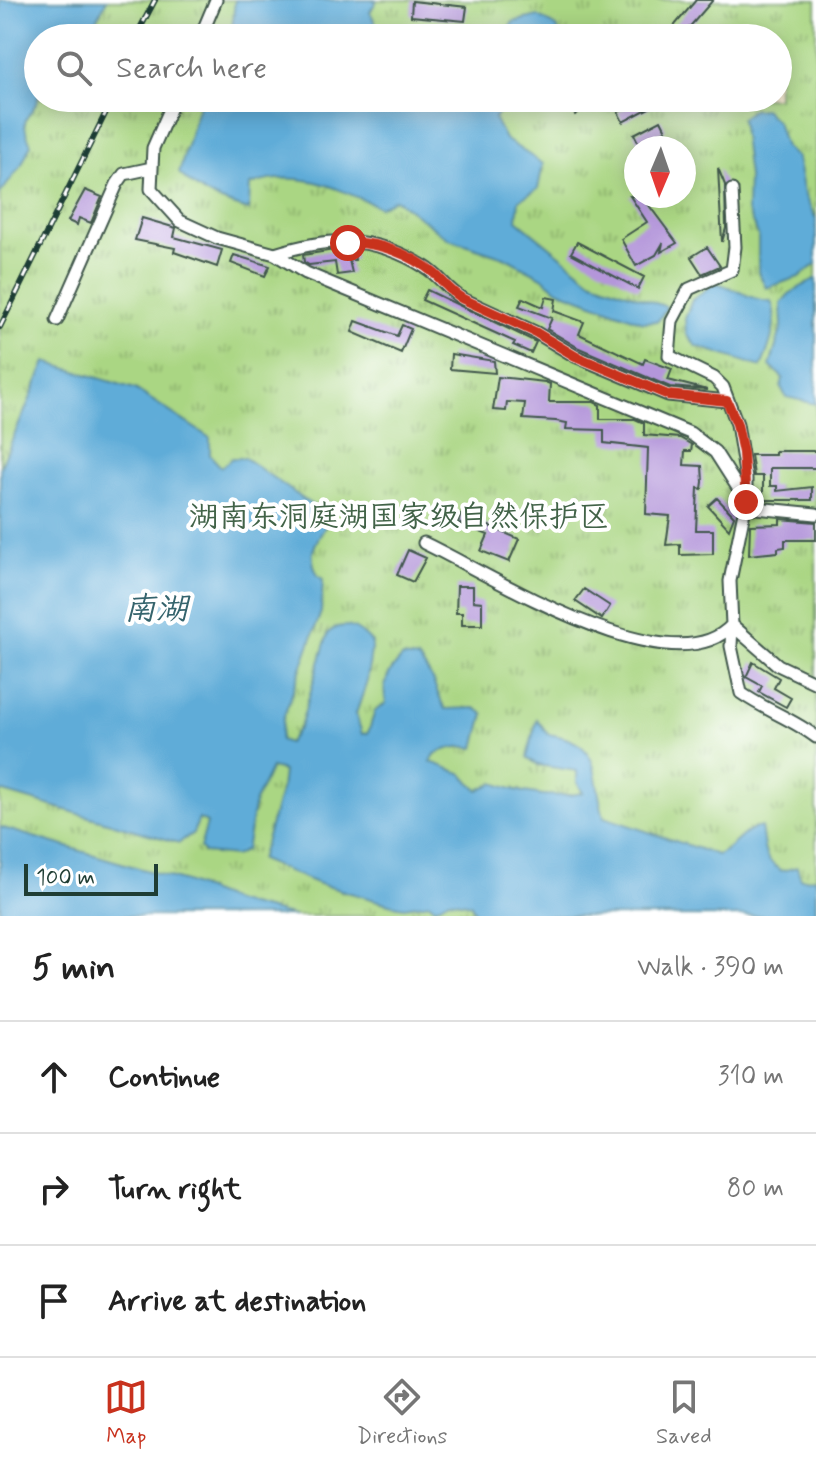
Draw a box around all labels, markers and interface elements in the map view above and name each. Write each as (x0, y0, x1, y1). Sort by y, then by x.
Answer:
search box (24, 24, 792, 112)
icon: search (52, 46, 96, 90)
text: Search here (116, 49, 267, 88)
north arrow (624, 136, 696, 208)
route start (330, 225, 366, 261)
route end (728, 484, 764, 520)
park label: 湖南东洞庭湖国家级自然保护区 (189, 498, 609, 537)
water label: 南湖 (124, 589, 191, 631)
scale bar (24, 860, 158, 896)
text: 100 m (36, 864, 95, 892)
text: 5 min (32, 946, 115, 991)
text: Walk · 390 m (637, 951, 784, 985)
icon: ahead (32, 1055, 76, 1099)
text: Continue (108, 1058, 220, 1097)
text: 310 m (718, 1060, 784, 1094)
icon: right (32, 1167, 76, 1211)
text: Turn right (108, 1170, 241, 1209)
text: 80 m (727, 1172, 784, 1206)
icon: arrive (32, 1279, 76, 1323)
text: Arrive at destination (108, 1282, 366, 1321)
tab: Map (104, 1375, 148, 1451)
tab: Directions (357, 1375, 447, 1451)
tab: Saved (656, 1375, 712, 1451)

